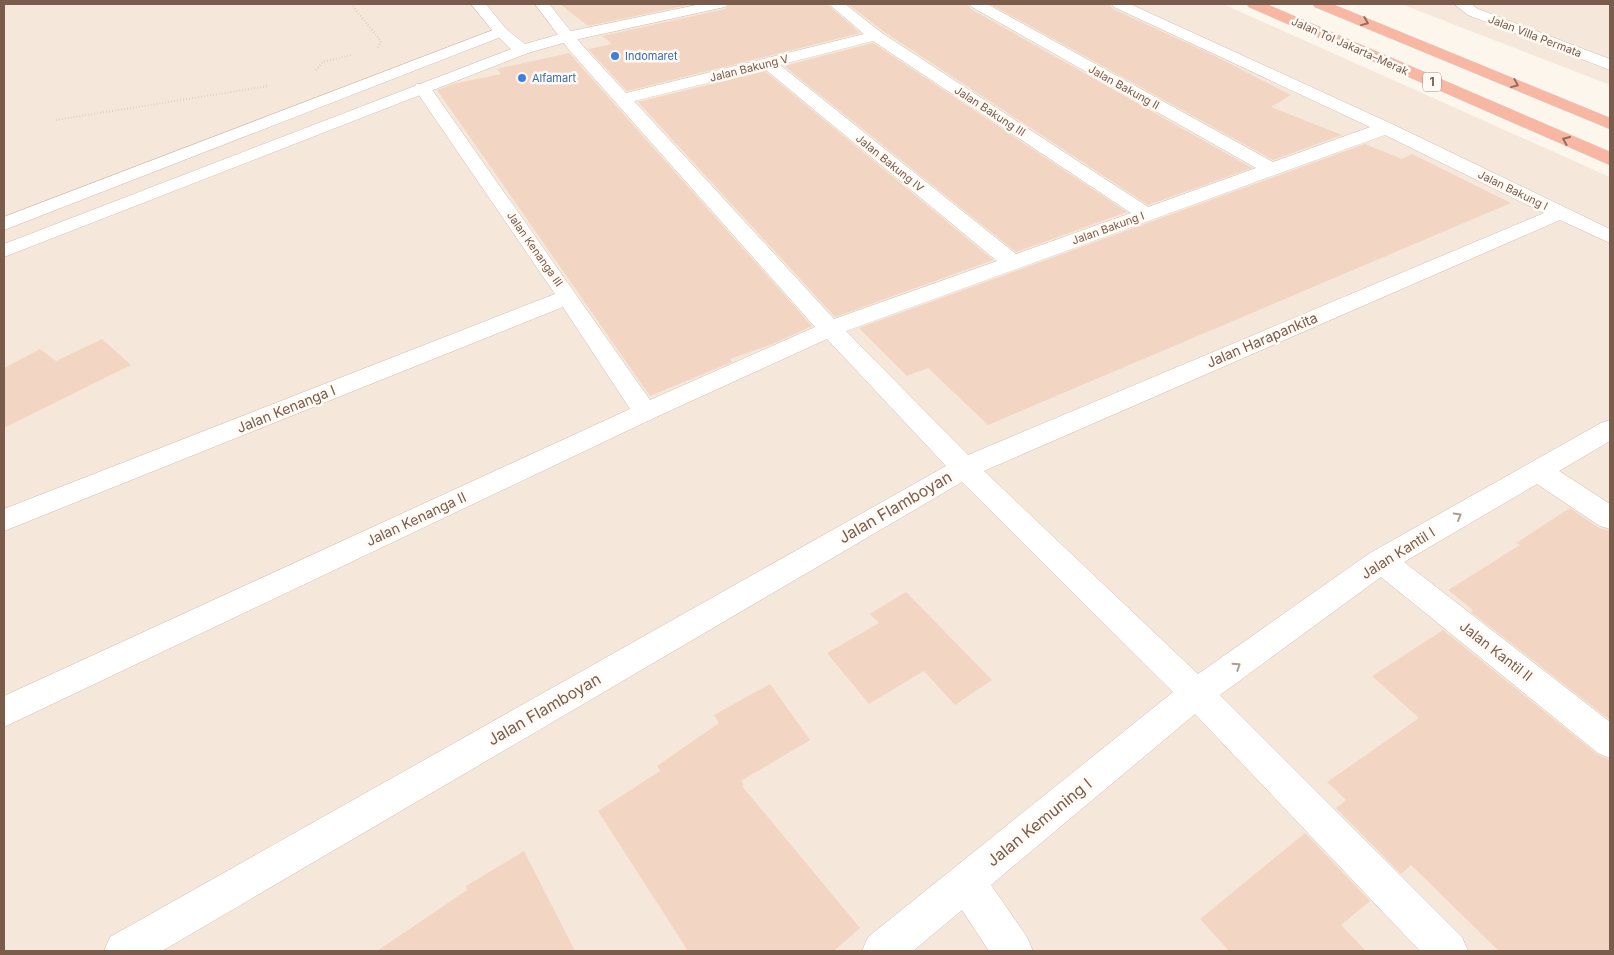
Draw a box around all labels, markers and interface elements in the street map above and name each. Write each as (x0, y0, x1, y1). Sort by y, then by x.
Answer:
street label: Jalan Villa Permata (1486, 12, 1584, 60)
street label: Jalan Tol Jakarta–Merak (1289, 14, 1411, 78)
one-way arrow (1360, 16, 1369, 27)
place label: Indomaret (625, 49, 678, 63)
marker: Indomaret (609, 50, 621, 62)
street label: Jalan Bakung V (708, 51, 790, 85)
street label: Jalan Bakung II (1086, 62, 1162, 112)
place label: Alfamart (532, 71, 576, 85)
marker: Alfamart (516, 72, 528, 84)
road number: 1 (1423, 72, 1441, 91)
one-way arrow (1510, 78, 1519, 89)
street label: Jalan Bakung III (952, 83, 1028, 139)
street label: Jalan Bakung IV (853, 131, 927, 195)
one-way arrow (1562, 135, 1571, 146)
street label: Jalan Bakung I (1476, 167, 1550, 213)
street label: Jalan Bakung I (1070, 208, 1146, 248)
street label: Jalan Kenanga III (504, 209, 566, 289)
street label: Jalan Harapankita (1204, 308, 1320, 371)
street label: Jalan Kenanga I (234, 381, 338, 436)
street label: Jalan Flamboyan (835, 466, 955, 548)
street label: Jalan Kenanga II (363, 488, 469, 549)
one-way arrow (1453, 513, 1462, 523)
street label: Jalan Kantil I (1358, 523, 1438, 582)
street label: Jalan Kantil II (1457, 617, 1536, 684)
one-way arrow (1231, 663, 1241, 672)
street label: Jalan Flamboyan (484, 668, 604, 750)
street label: Jalan Kemuning I (982, 774, 1096, 870)

